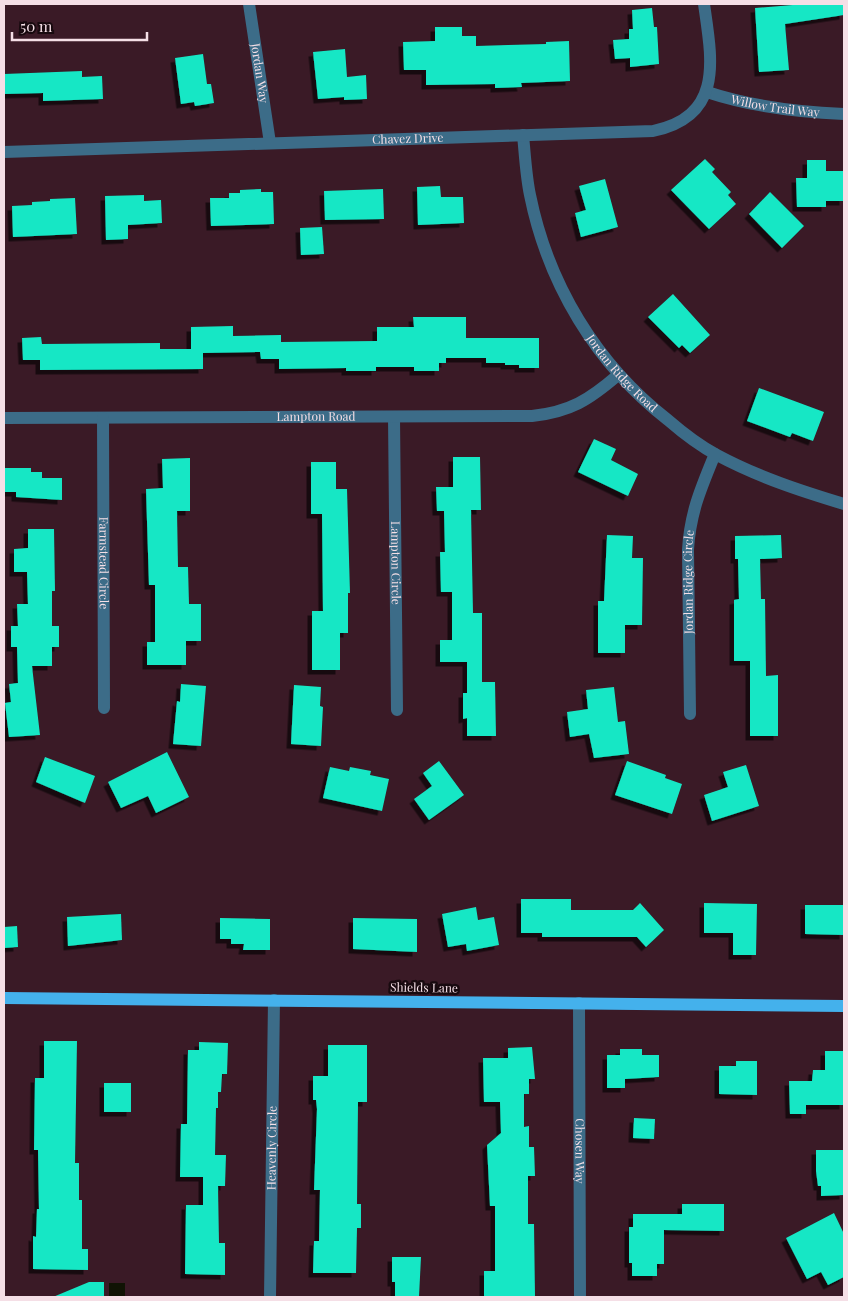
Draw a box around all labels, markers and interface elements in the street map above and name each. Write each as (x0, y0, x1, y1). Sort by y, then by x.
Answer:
scale bar (12, 10, 148, 42)
text: 50 m (20, 16, 53, 36)
street label: Jordan Way (248, 41, 273, 104)
street label: Willow Trail Way (729, 90, 820, 120)
street label: Chavez Drive (372, 129, 444, 147)
street label: Jordan Ridge Road (583, 330, 661, 415)
street label: Lampton Road (276, 408, 356, 424)
street label: Farmstead Circle (96, 517, 113, 609)
street label: Lampton Circle (388, 521, 405, 605)
street label: Jordan Ridge Circle (679, 529, 697, 635)
street label: Shields Lane (390, 978, 458, 996)
street label: Heavenly Circle (262, 1106, 280, 1190)
street label: Chosen Way (572, 1118, 589, 1184)

